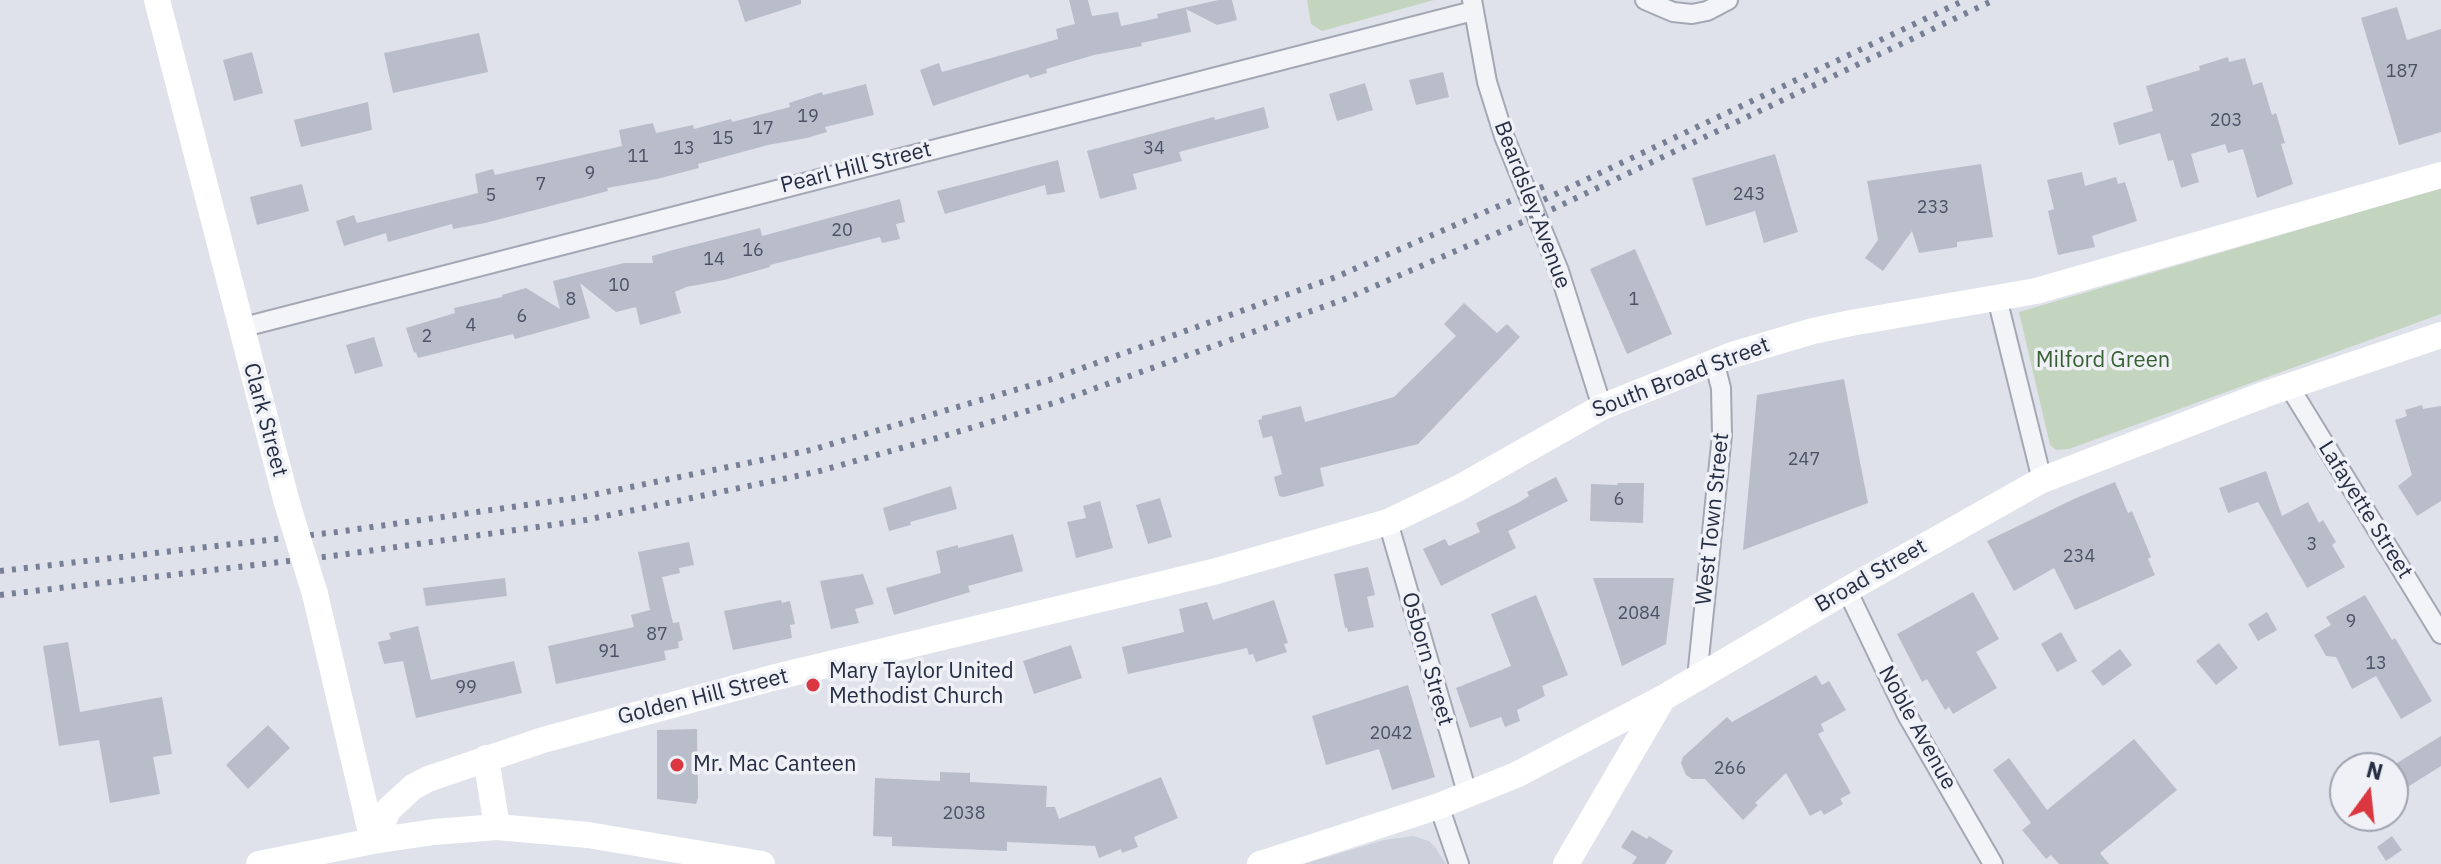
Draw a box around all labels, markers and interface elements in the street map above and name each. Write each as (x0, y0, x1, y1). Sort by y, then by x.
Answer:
house number: 187 (2386, 61, 2418, 83)
house number: 19 (797, 106, 819, 128)
house number: 203 (2210, 110, 2242, 132)
house number: 17 (752, 118, 774, 140)
street label: Beardsley Avenue (1488, 118, 1576, 292)
house number: 15 (712, 128, 734, 150)
street label: Pearl Hill Street (778, 137, 934, 199)
house number: 13 (673, 138, 695, 160)
house number: 34 (1143, 138, 1165, 160)
house number: 11 (627, 146, 649, 168)
house number: 9 (585, 163, 595, 185)
house number: 7 (536, 174, 546, 196)
house number: 243 (1733, 184, 1765, 206)
house number: 5 (486, 185, 496, 207)
house number: 233 (1917, 197, 1949, 219)
house number: 20 (831, 220, 853, 242)
house number: 16 (742, 240, 764, 262)
house number: 14 (703, 249, 725, 271)
house number: 10 (608, 275, 630, 297)
house number: 8 (566, 289, 576, 311)
house number: 1 (1629, 289, 1639, 311)
house number: 6 (517, 306, 527, 328)
house number: 4 (466, 315, 476, 337)
house number: 2 (422, 326, 432, 348)
street label: South Broad Street (1589, 332, 1773, 424)
park label: Milford Green (2036, 348, 2170, 374)
street label: Clark Street (237, 360, 293, 480)
street label: West Town Street (1691, 432, 1735, 606)
street label: Lafayette Street (2312, 436, 2418, 584)
house number: 247 (1788, 449, 1820, 471)
house number: 6 (1614, 489, 1624, 511)
street label: Broad Street (1810, 533, 1932, 619)
house number: 3 (2307, 534, 2317, 556)
house number: 234 (2063, 546, 2095, 568)
street label: Osborn Street (1395, 589, 1459, 729)
house number: 2084 (1617, 603, 1661, 625)
house number: 9 (2346, 611, 2356, 633)
house number: 87 (646, 624, 668, 646)
house number: 91 (598, 641, 620, 663)
house number: 13 (2365, 653, 2387, 675)
place label: Mary Taylor United Methodist Church (829, 659, 1014, 710)
street label: Noble Avenue (1872, 662, 1962, 794)
street label: Golden Hill Street (615, 663, 791, 731)
marker: Mary Taylor United Methodist Church (804, 676, 822, 694)
house number: 99 (455, 677, 477, 699)
house number: 2042 (1369, 723, 1413, 745)
place label: Mr. Mac Canteen (693, 752, 856, 778)
north arrow (2329, 752, 2409, 832)
text: N (2363, 754, 2386, 786)
marker: Mr. Mac Canteen (668, 756, 686, 774)
house number: 266 (1714, 758, 1746, 780)
house number: 2038 (942, 803, 986, 825)

